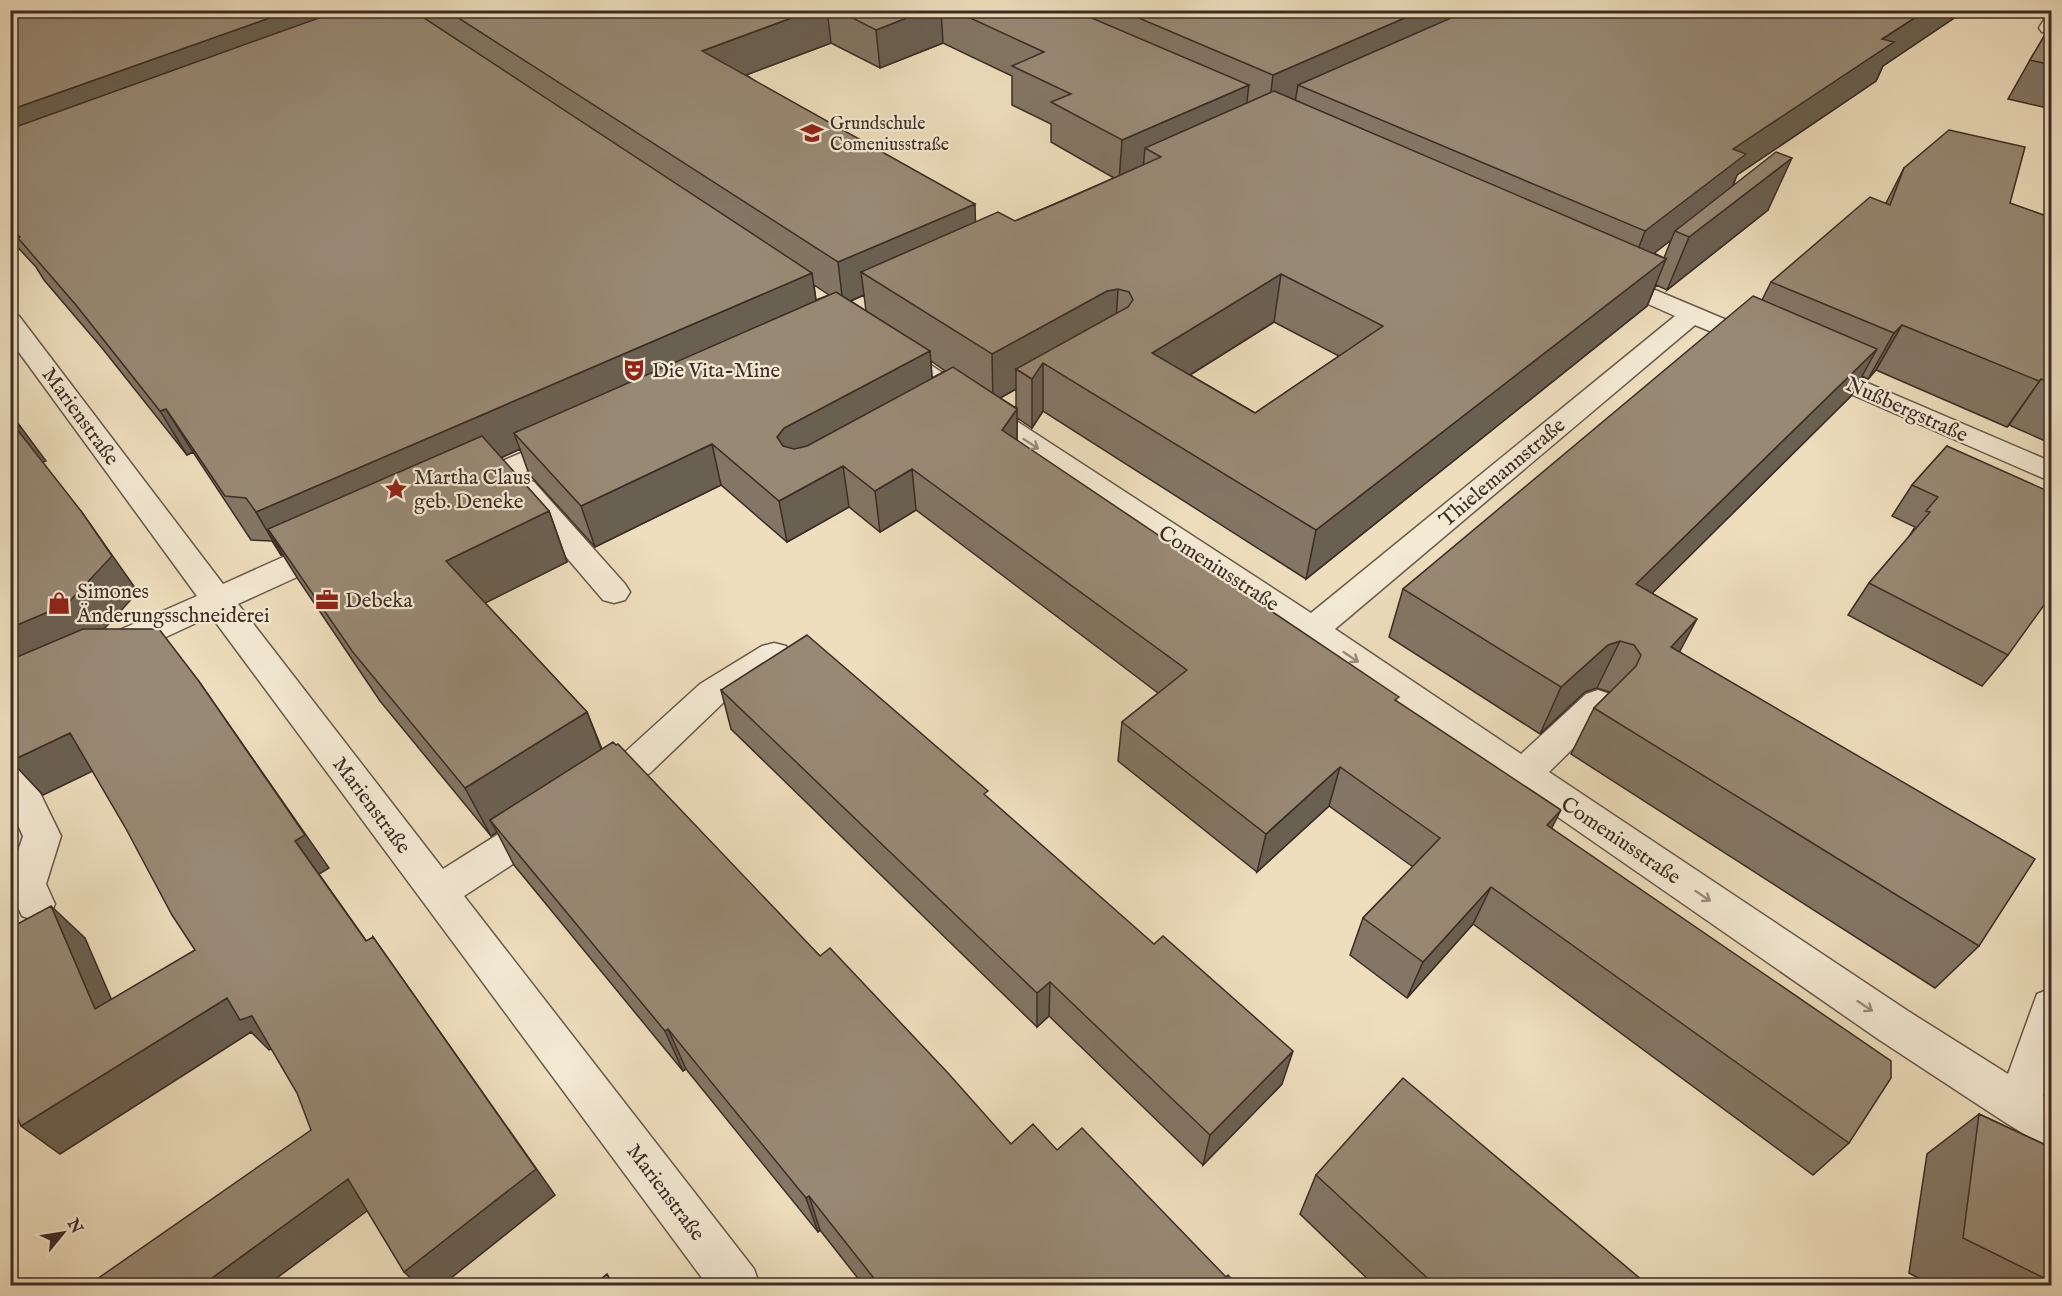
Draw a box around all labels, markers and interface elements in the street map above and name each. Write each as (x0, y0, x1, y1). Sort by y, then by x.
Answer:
place label: Grundschule Comeniusstraße (830, 113, 949, 157)
school or university icon: Grundschule Comeniusstraße (799, 120, 825, 146)
theatre icon: Die Vita-Mine (621, 357, 647, 383)
place label: Die Vita-Mine (652, 358, 780, 385)
street label: Marienstraße (35, 363, 125, 472)
street label: Nußbergstraße (1841, 371, 1972, 450)
street label: Thielemannstraße (1434, 412, 1572, 534)
one-way arrow (1023, 438, 1039, 450)
place label: Martha Claus geb. Deneke (414, 465, 531, 516)
place icon: Martha Claus geb. Deneke (383, 476, 409, 502)
street label: Comeniusstraße (1153, 520, 1284, 619)
place label: Simones Änderungsschneiderei (76, 579, 270, 630)
office icon: Debeka (314, 587, 340, 613)
place label: Debeka (345, 588, 414, 615)
shop icon: Simones Änderungsschneiderei (46, 590, 72, 616)
one-way arrow (1343, 650, 1360, 663)
street label: Marienstraße (325, 752, 416, 860)
street label: Comeniusstraße (1555, 791, 1686, 891)
one-way arrow (1695, 890, 1711, 902)
one-way arrow (1856, 1000, 1872, 1012)
street label: Marienstraße (619, 1139, 710, 1247)
north arrow (33, 1203, 93, 1263)
text: N (62, 1215, 86, 1238)

